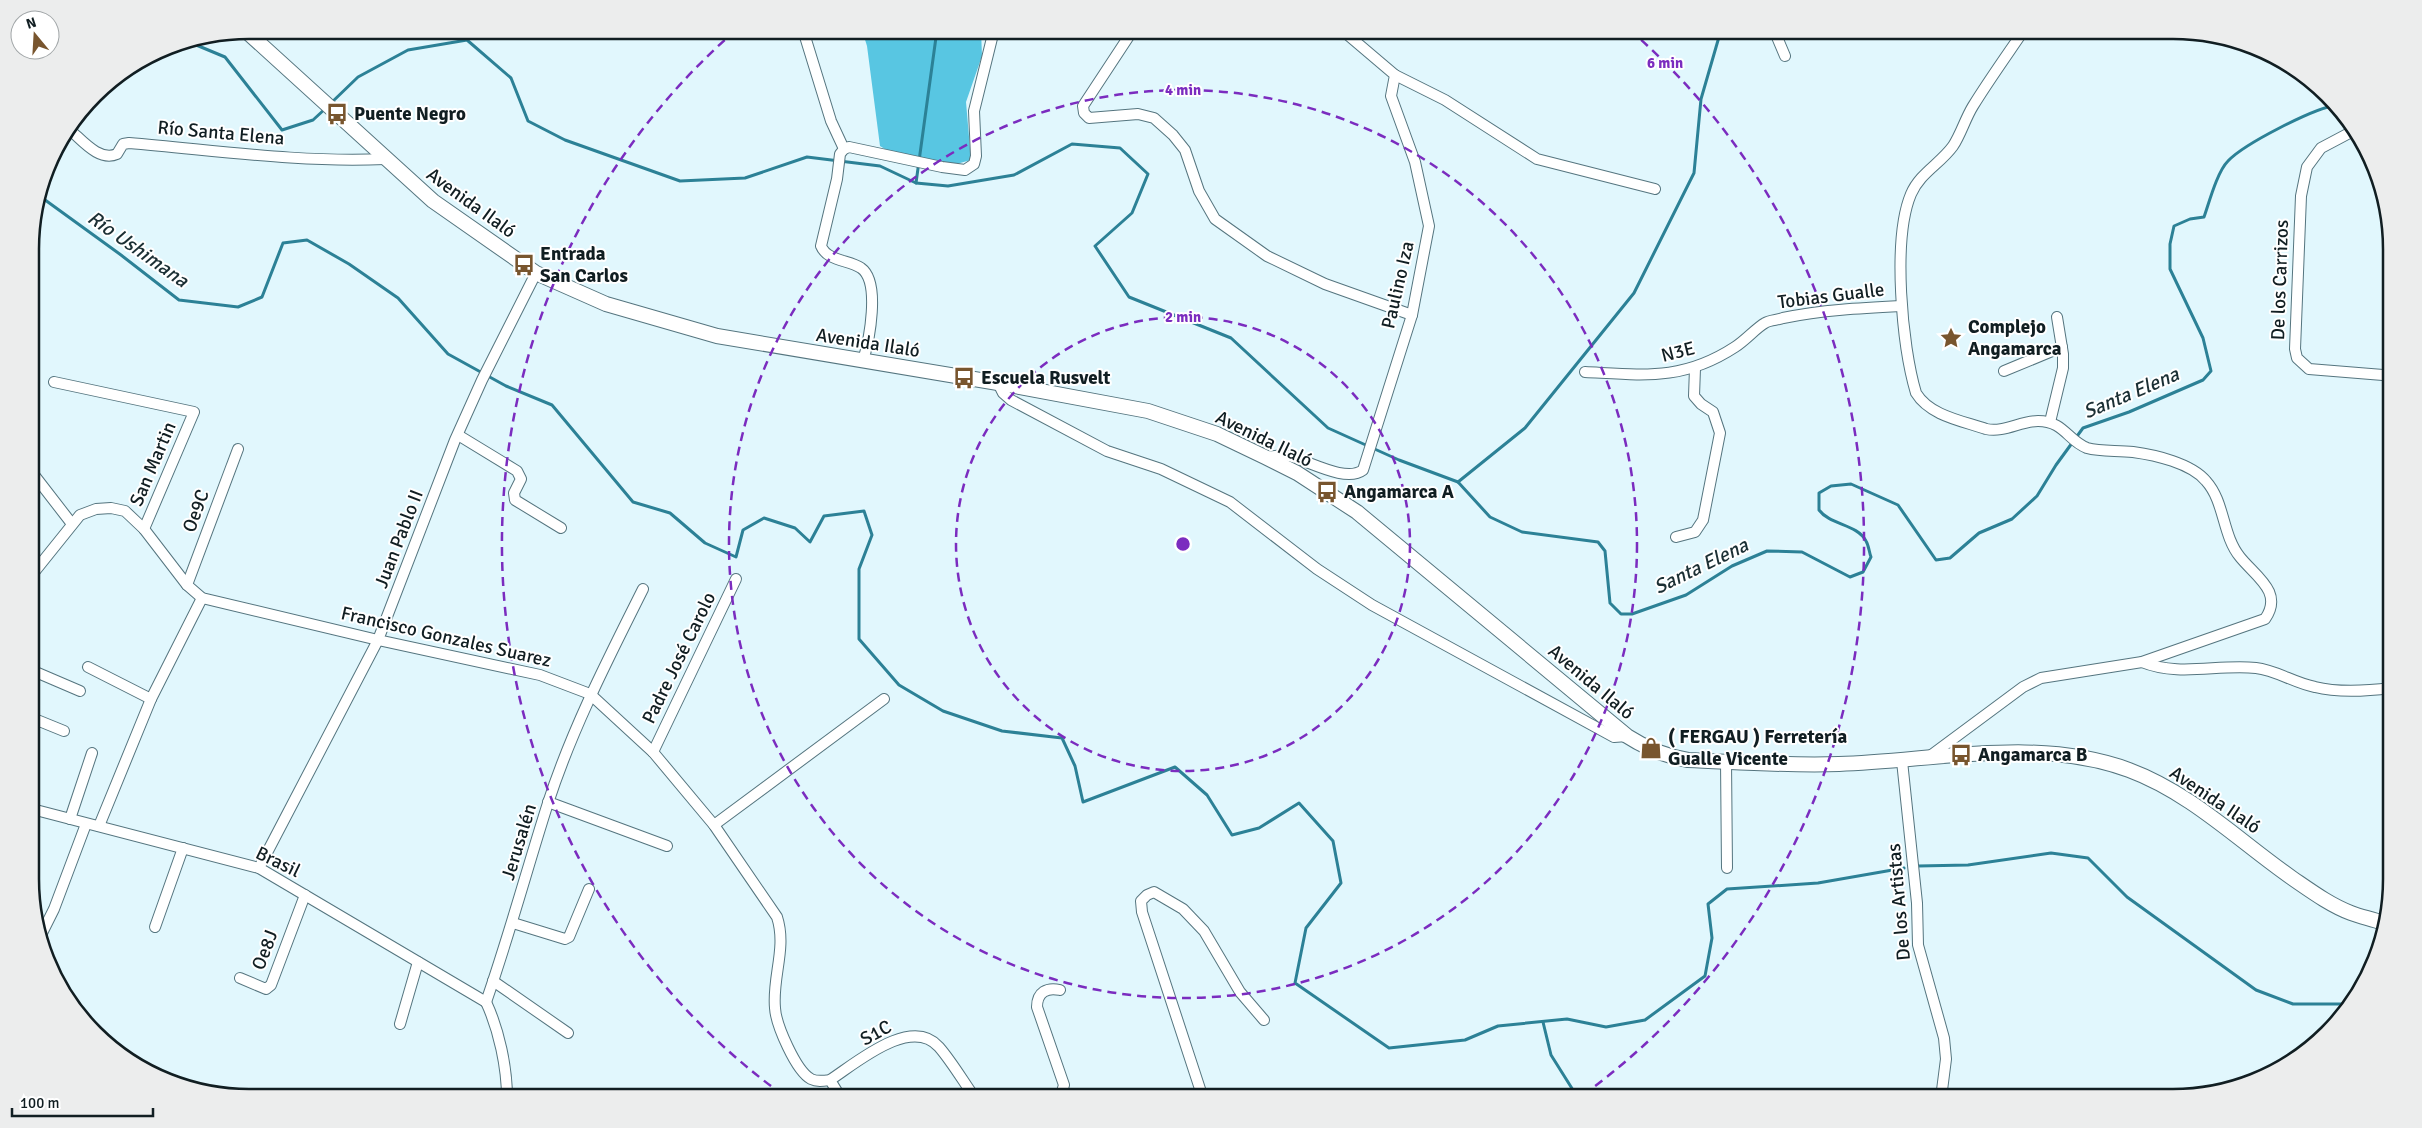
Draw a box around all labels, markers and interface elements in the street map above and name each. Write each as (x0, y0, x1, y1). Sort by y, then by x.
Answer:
north arrow (10, 10, 60, 60)
text: N (24, 14, 38, 33)
text: 6 min (1647, 54, 1683, 72)
text: 4 min (1165, 81, 1201, 99)
bus stop icon: Puente Negro (324, 101, 350, 127)
place label: Puente Negro (354, 102, 466, 126)
street label: Río Santa Elena (157, 115, 285, 151)
street label: Avenida Ilaló (422, 163, 520, 244)
water label: Río Ushimana (83, 205, 194, 293)
street label: De los Carrizos (2266, 219, 2294, 341)
street label: Paulino Iza (1376, 239, 1420, 331)
place label: Entrada San Carlos (540, 242, 628, 288)
bus stop icon: Entrada San Carlos (511, 252, 537, 278)
street label: Tobias Gualle (1776, 278, 1886, 314)
text: 2 min (1165, 308, 1201, 326)
place label: Complejo Angamarca (1968, 315, 2062, 361)
street label: Avenida Ilaló (814, 323, 922, 363)
place icon: Complejo Angamarca (1938, 325, 1964, 351)
street label: N3E (1659, 336, 1697, 368)
water label: Santa Elena (2079, 361, 2184, 424)
bus stop icon: Escuela Rusvelt (951, 365, 977, 391)
place label: Escuela Rusvelt (981, 366, 1110, 390)
street label: Avenida Ilaló (1212, 405, 1316, 473)
street label: San Martin (124, 418, 182, 510)
bus stop icon: Angamarca A (1314, 479, 1340, 505)
place label: Angamarca A (1344, 480, 1454, 504)
street label: Oe9C (177, 486, 215, 536)
street label: Juan Pablo II (369, 486, 429, 592)
water label: Santa Elena (1650, 532, 1753, 600)
centre of rings (1174, 535, 1192, 553)
street label: Padre José Carolo (637, 588, 721, 728)
street label: Francisco Gonzales Suarez (339, 601, 553, 673)
street label: Avenida Ilaló (1543, 639, 1639, 725)
place label: ( FERGAU ) Ferretería Gualle Vicente (1668, 725, 1848, 771)
shop icon: ( FERGAU ) Ferretería Gualle Vicente (1638, 735, 1664, 761)
bus stop icon: Angamarca B (1948, 742, 1974, 768)
place label: Angamarca B (1978, 743, 2088, 767)
street label: Avenida Ilaló (2165, 761, 2265, 839)
street label: Jerusalén (496, 801, 542, 883)
street label: Brasil (252, 841, 304, 883)
street label: De los Artistas (1882, 842, 1916, 962)
street label: Oe8J (246, 927, 284, 973)
street label: S1C (856, 1015, 896, 1051)
scale bar (12, 1086, 154, 1118)
text: 100 m (20, 1094, 60, 1112)

